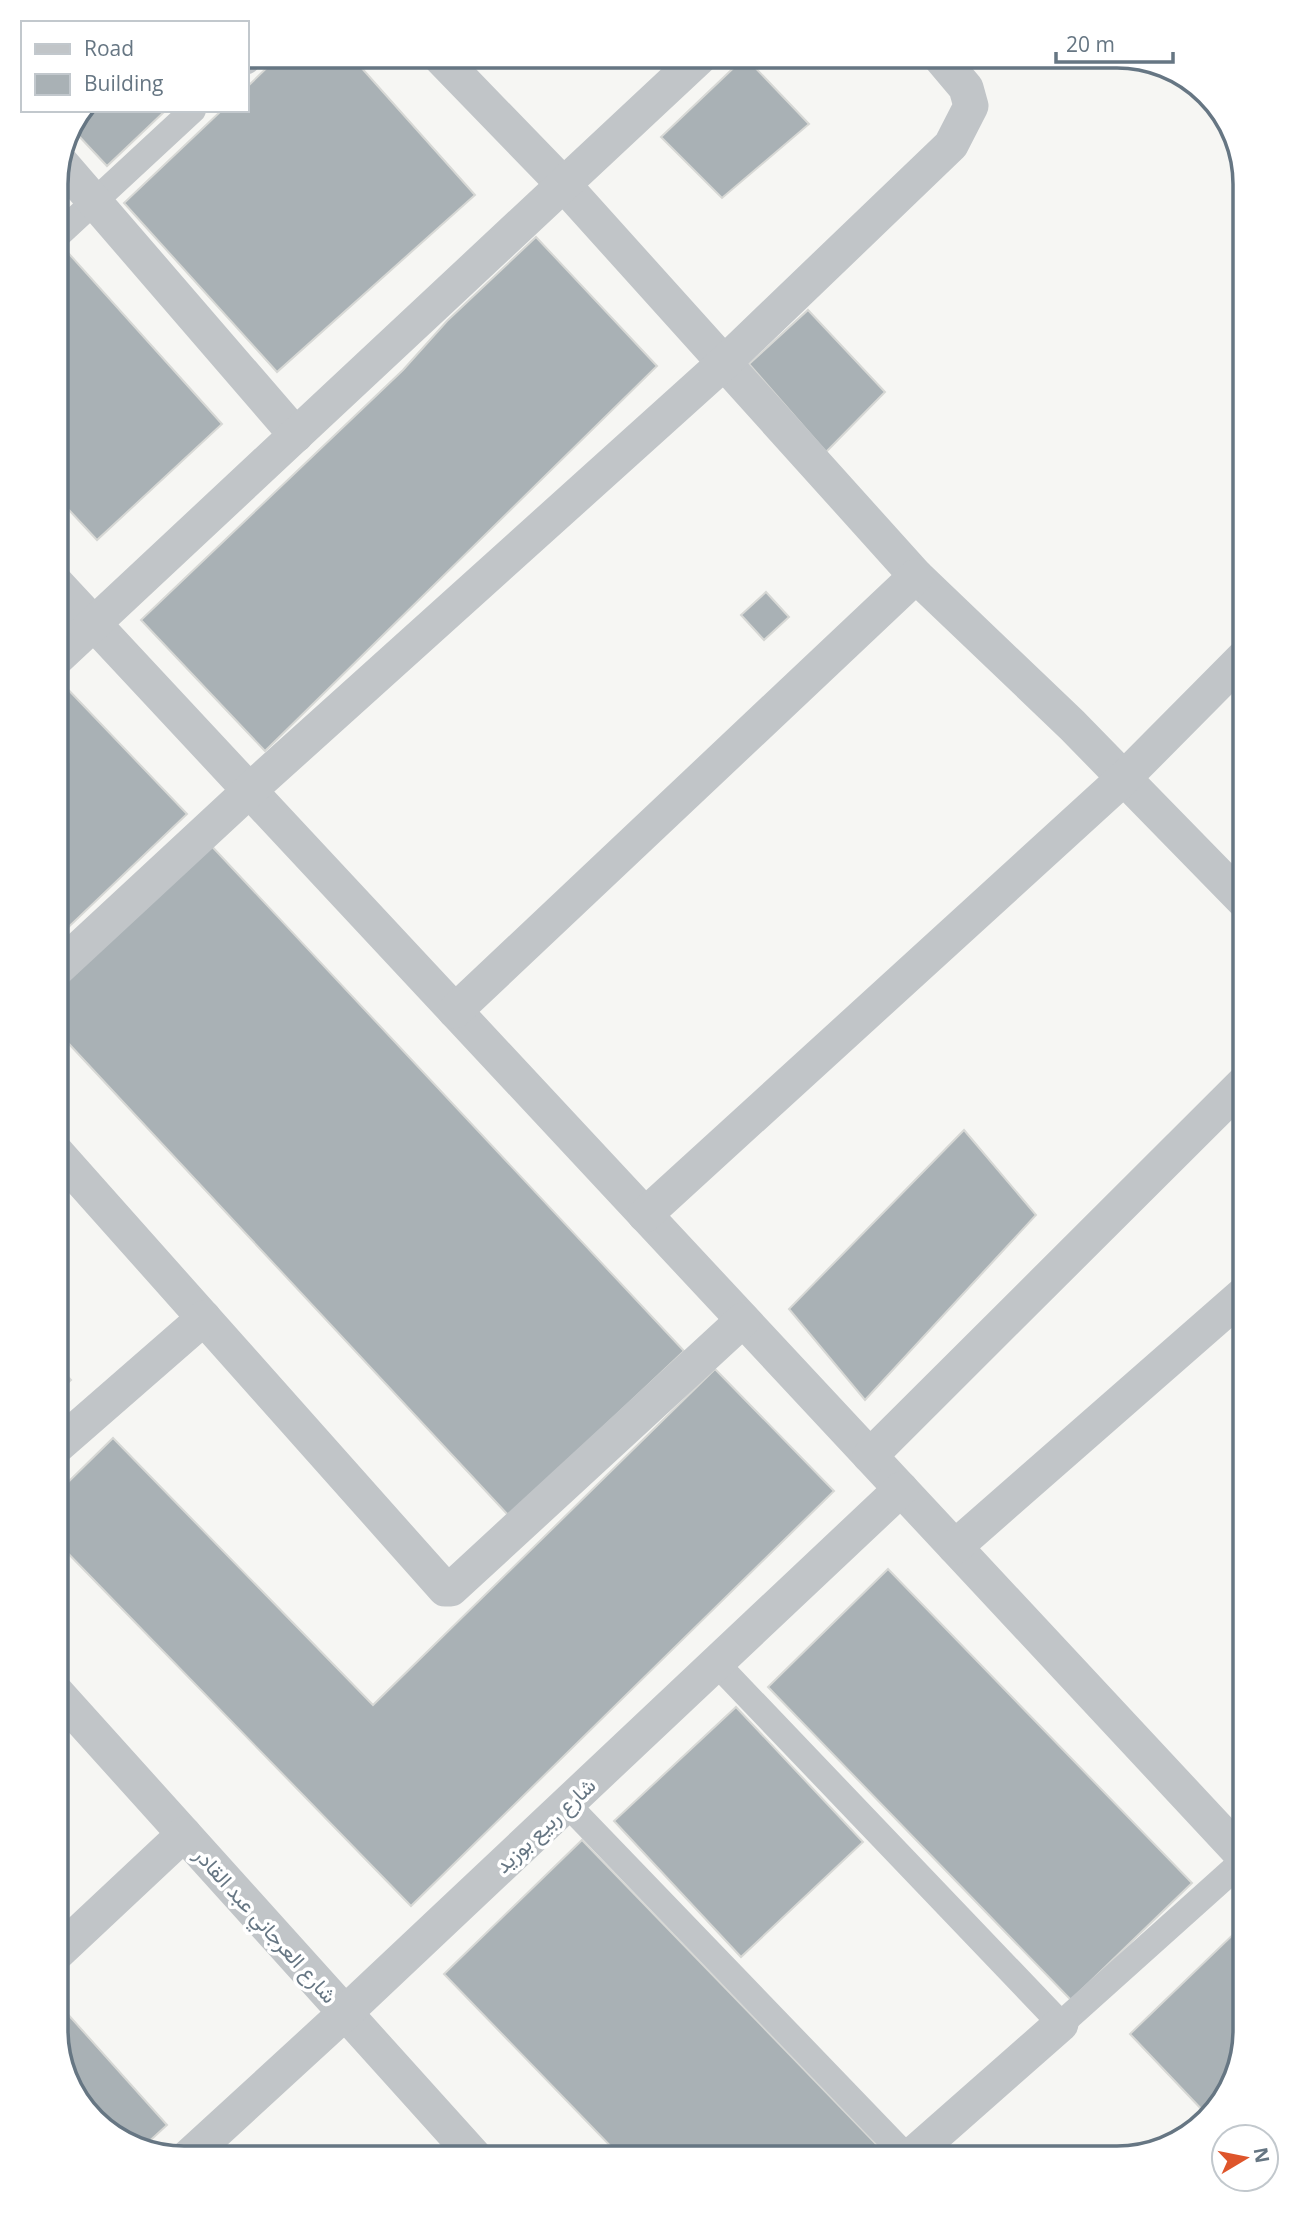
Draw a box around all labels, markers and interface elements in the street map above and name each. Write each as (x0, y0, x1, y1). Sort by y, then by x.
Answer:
legend (21, 21, 248, 112)
scale bar (1056, 21, 1173, 65)
text: 20 m (1066, 30, 1115, 58)
text: Road (84, 34, 134, 62)
text: Building (84, 69, 163, 97)
street label: شارع ربيع بوزيد (489, 1771, 602, 1880)
street label: شارع العرجاني عبد القادر (185, 1840, 344, 2012)
north arrow (1210, 2123, 1280, 2193)
text: N (1248, 2145, 1276, 2165)

